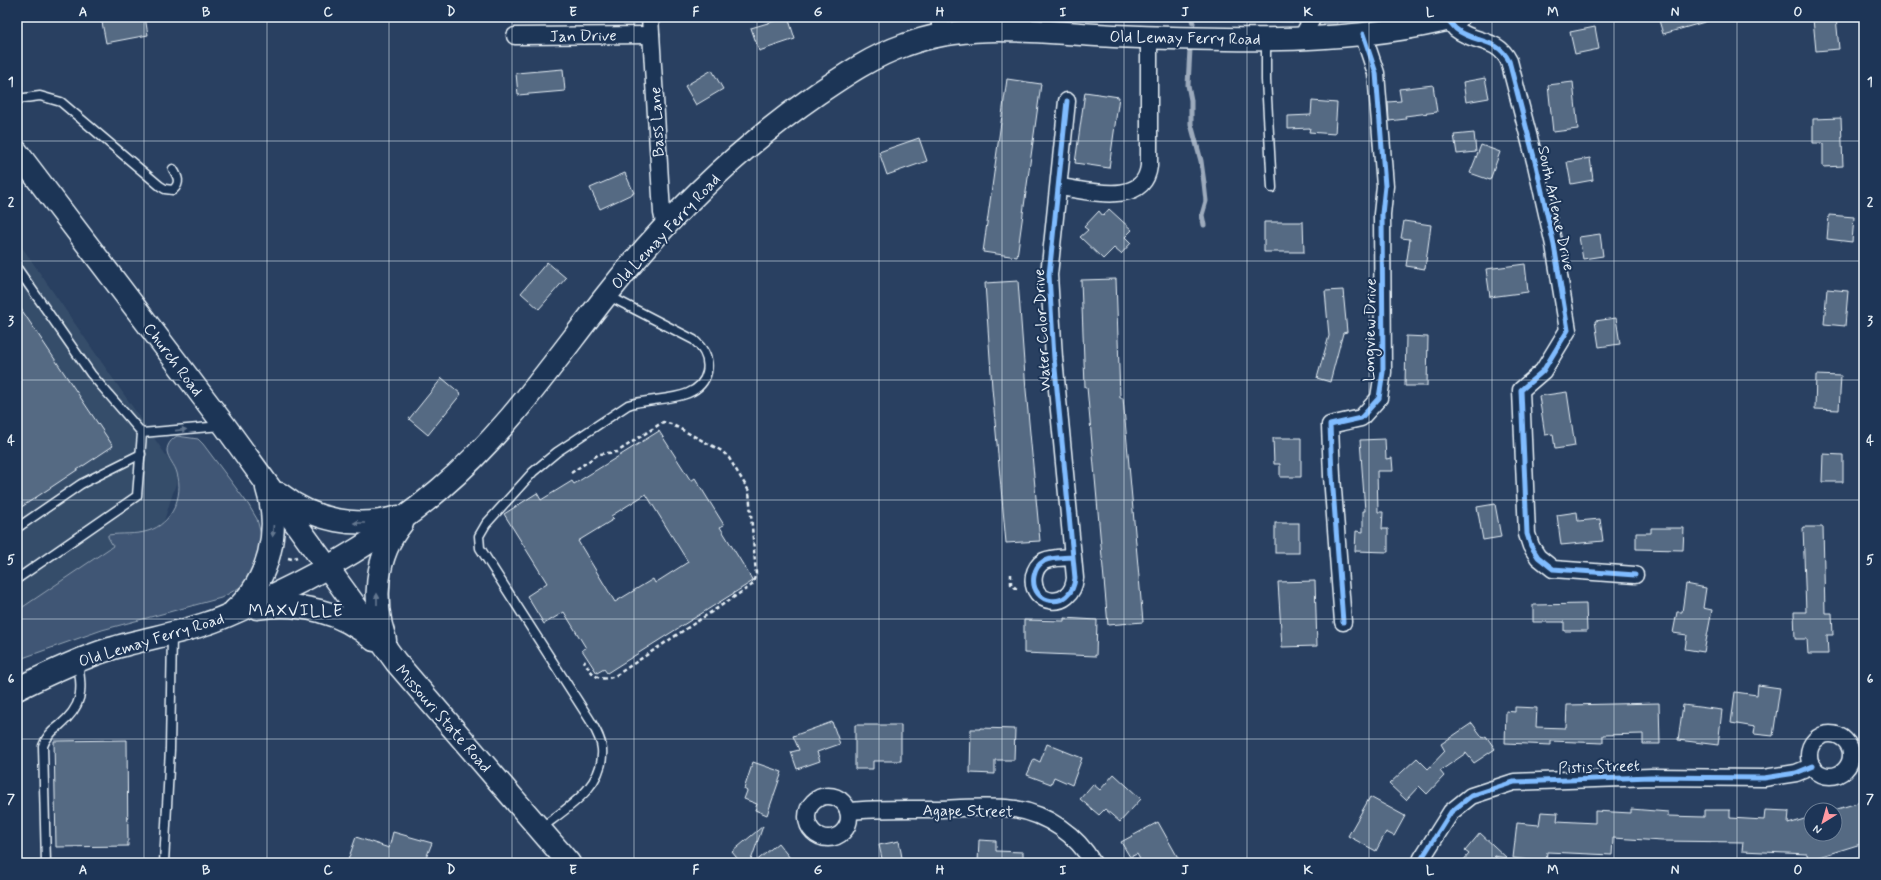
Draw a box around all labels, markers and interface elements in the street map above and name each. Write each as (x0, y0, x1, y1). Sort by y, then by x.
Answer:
text: A (79, 4, 87, 21)
text: B (202, 4, 211, 21)
text: C (323, 4, 333, 21)
text: D (447, 4, 456, 21)
text: E (569, 4, 577, 21)
text: F (693, 4, 700, 21)
text: G (814, 4, 823, 21)
text: H (936, 4, 945, 21)
text: I (1060, 4, 1067, 21)
text: J (1181, 4, 1189, 21)
text: K (1303, 4, 1313, 21)
text: L (1426, 4, 1435, 21)
text: M (1547, 4, 1559, 21)
text: N (1671, 4, 1680, 21)
text: O (1794, 4, 1803, 21)
street label: Jan Drive (549, 25, 617, 48)
street label: Old Lemay Ferry Road (1109, 27, 1261, 50)
text: 1 (8, 74, 14, 91)
text: 1 (1867, 74, 1873, 91)
street label: Bass Lane (645, 86, 670, 158)
street label: South Arlene Drive (1532, 144, 1579, 273)
street label: Old Lemay Ferry Road (607, 170, 725, 294)
text: 2 (8, 194, 15, 211)
text: 2 (1867, 194, 1874, 211)
street label: Water Color Drive (1029, 268, 1056, 392)
street label: Longview Drive (1359, 278, 1383, 382)
text: 3 (8, 313, 14, 330)
text: 3 (1867, 313, 1873, 330)
street label: Church Road (138, 319, 207, 401)
one-way arrow (175, 426, 187, 433)
text: 4 (7, 433, 15, 450)
text: 4 (1866, 433, 1874, 450)
one-way arrow (352, 520, 365, 526)
one-way arrow (269, 525, 276, 537)
text: 5 (7, 552, 15, 569)
text: 5 (1866, 552, 1874, 569)
one-way arrow (374, 592, 380, 605)
district label: MAXVILLE (248, 600, 344, 622)
street label: Old Lemay Ferry Road (76, 608, 227, 673)
street label: Missouri State Road (390, 661, 496, 777)
text: 6 (8, 671, 15, 688)
text: 6 (1867, 671, 1874, 688)
street label: Pistis Street (1558, 756, 1640, 779)
text: 7 (7, 791, 15, 808)
text: 7 (1866, 791, 1874, 808)
street label: Agape Street (922, 800, 1014, 823)
north arrow (1803, 802, 1843, 842)
text: N (1810, 821, 1825, 837)
text: A (79, 862, 87, 879)
text: B (202, 862, 211, 879)
text: C (323, 862, 333, 879)
text: D (447, 862, 456, 879)
text: E (569, 862, 577, 879)
text: F (693, 862, 700, 879)
text: G (814, 862, 823, 879)
text: H (936, 862, 945, 879)
text: I (1060, 862, 1067, 879)
text: J (1181, 862, 1189, 879)
text: K (1303, 862, 1313, 879)
text: L (1426, 862, 1435, 879)
text: M (1547, 862, 1559, 879)
text: N (1671, 862, 1680, 879)
text: O (1794, 862, 1803, 879)

